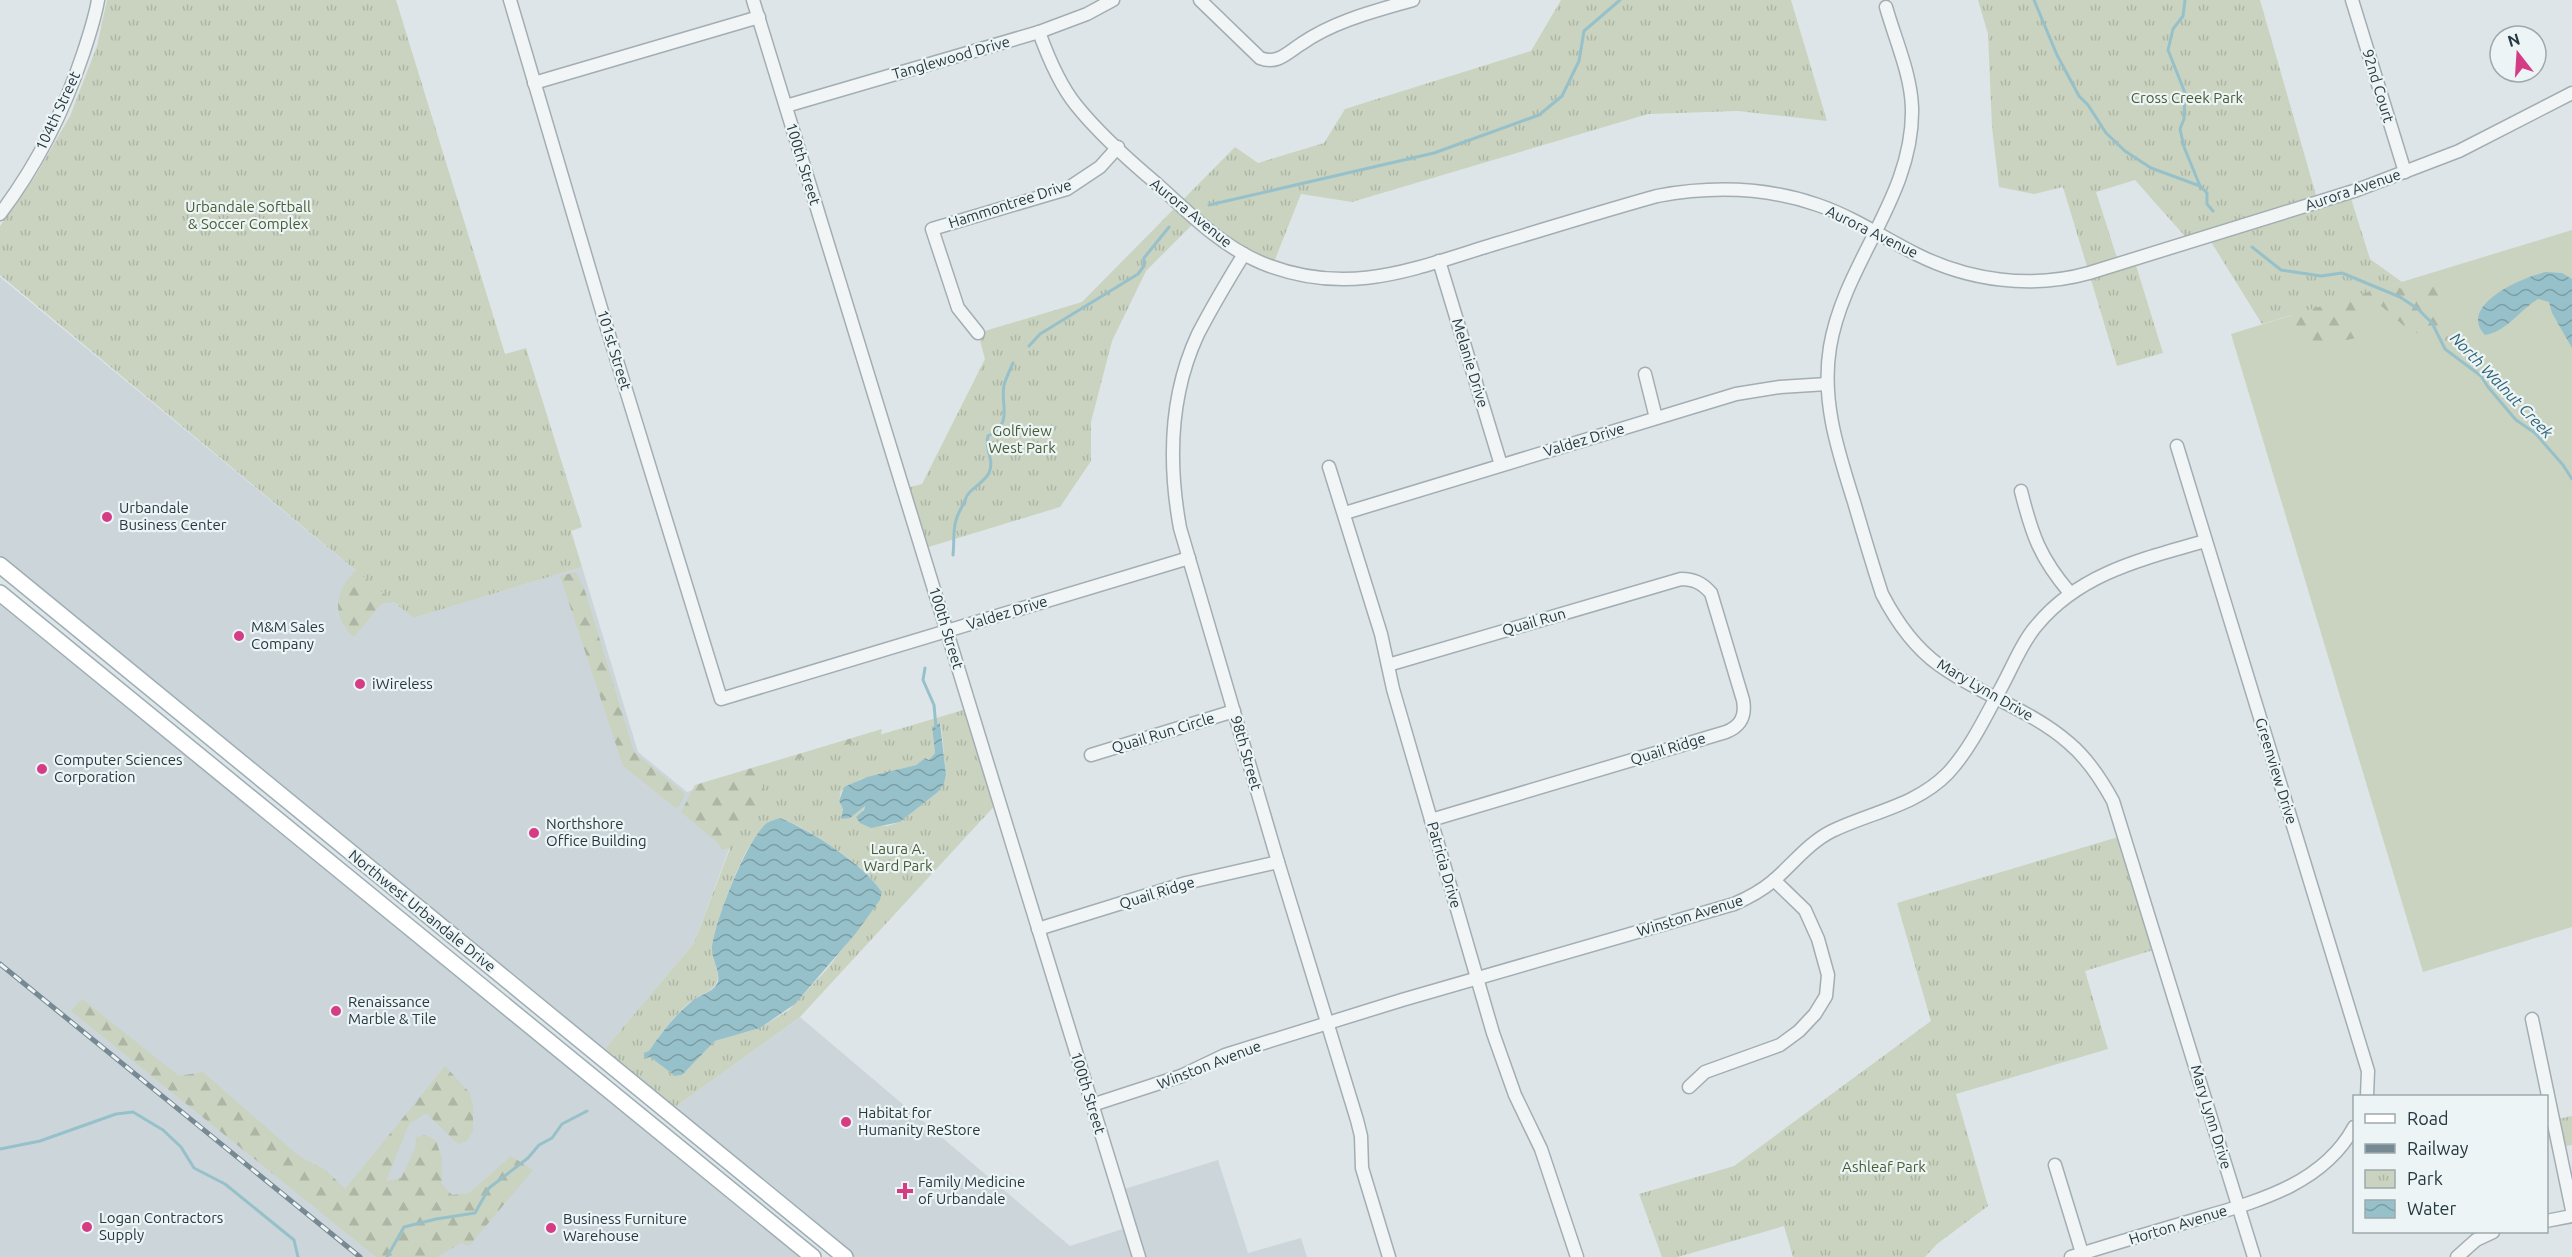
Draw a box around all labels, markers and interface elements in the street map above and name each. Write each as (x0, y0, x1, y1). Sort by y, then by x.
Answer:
north arrow (2488, 24, 2548, 84)
text: N (2505, 29, 2522, 50)
street label: Tanglewood Drive (890, 33, 1012, 82)
street label: 92nd Court (2359, 47, 2398, 125)
street label: 104th Street (32, 69, 83, 153)
park label: Cross Creek Park (2131, 89, 2244, 106)
street label: 100th Street (783, 121, 824, 207)
street label: Aurora Avenue (2303, 165, 2403, 214)
street label: Aurora Avenue (1147, 175, 1236, 251)
street label: Hammontree Drive (946, 176, 1074, 231)
park label: Urbandale Softball & Soccer Complex (185, 198, 311, 232)
street label: Aurora Avenue (1823, 202, 1921, 261)
street label: 101st Street (594, 308, 635, 392)
street label: Melanie Drive (1449, 316, 1492, 410)
water label: North Walnut Creek (2447, 328, 2558, 442)
street label: Valdez Drive (1541, 419, 1626, 460)
park label: Golfview West Park (988, 422, 1056, 456)
place label: Urbandale Business Center (119, 499, 227, 533)
marker: Urbandale Business Center (100, 510, 114, 524)
street label: 100th Street (926, 585, 967, 671)
street label: Valdez Drive (964, 592, 1049, 633)
street label: Quail Run (1500, 604, 1568, 639)
place label: M&M Sales Company (251, 618, 325, 652)
marker: M&M Sales Company (232, 629, 246, 643)
street label: Mary Lynn Drive (1934, 655, 2036, 724)
place label: iWireless (372, 675, 433, 692)
marker: iWireless (353, 677, 367, 691)
street label: Quail Run Circle (1109, 709, 1216, 756)
street label: 98th Street (1228, 714, 1265, 792)
street label: Greenview Drive (2252, 716, 2301, 826)
street label: Quail Ridge (1628, 729, 1707, 768)
place label: Computer Sciences Corporation (54, 751, 183, 785)
marker: Computer Sciences Corporation (35, 762, 49, 776)
place label: Northshore Office Building (546, 815, 647, 849)
street label: Patricia Drive (1424, 820, 1465, 910)
marker: Northshore Office Building (527, 826, 541, 840)
park label: Laura A. Ward Park (864, 840, 933, 874)
street label: Northwest Urbandale Drive (345, 846, 499, 975)
street label: Quail Ridge (1117, 873, 1196, 912)
street label: Winston Avenue (1635, 891, 1745, 940)
place label: Renaissance Marble & Tile (348, 993, 437, 1027)
marker: Renaissance Marble & Tile (329, 1004, 343, 1018)
street label: Winston Avenue (1154, 1037, 1263, 1092)
street label: 100th Street (1068, 1050, 1109, 1136)
street label: Mary Lynn Drive (2188, 1063, 2235, 1171)
legend (2353, 1095, 2548, 1233)
place label: Habitat for Humanity ReStore (858, 1104, 981, 1138)
text: Road (2407, 1108, 2449, 1128)
marker: Habitat for Humanity ReStore (839, 1115, 853, 1129)
text: Railway (2407, 1138, 2469, 1158)
park label: Ashleaf Park (1842, 1158, 1926, 1175)
text: Park (2407, 1168, 2443, 1188)
place label: Family Medicine of Urbandale (918, 1173, 1025, 1207)
marker: Family Medicine of Urbandale (896, 1182, 914, 1200)
text: Water (2407, 1198, 2457, 1218)
street label: Horton Avenue (2127, 1201, 2229, 1248)
place label: Logan Contractors Supply (99, 1209, 223, 1243)
place label: Business Furniture Warehouse (563, 1210, 687, 1244)
marker: Logan Contractors Supply (80, 1220, 94, 1234)
marker: Business Furniture Warehouse (544, 1221, 558, 1235)

